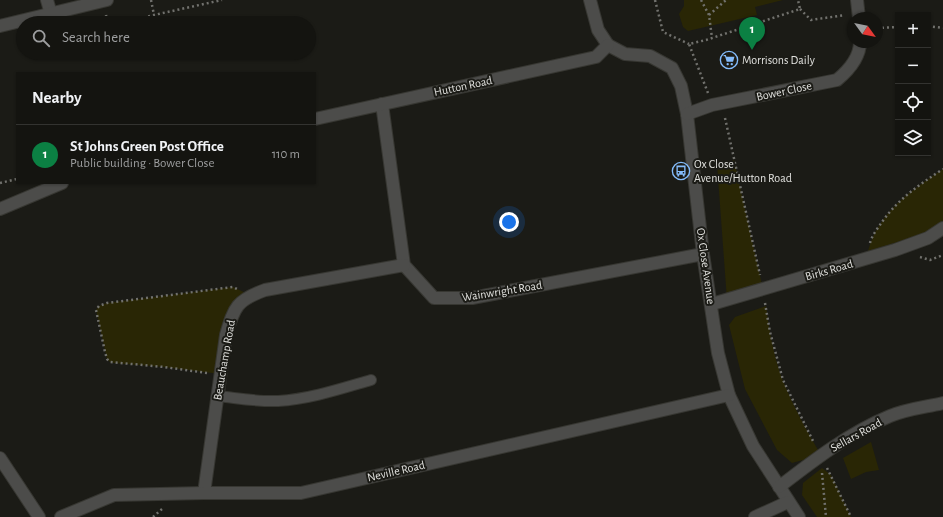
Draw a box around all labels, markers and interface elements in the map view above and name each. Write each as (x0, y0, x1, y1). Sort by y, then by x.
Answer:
north arrow (847, 12, 883, 48)
map controls (895, 12, 931, 156)
button: + (895, 12, 931, 48)
search box (16, 16, 316, 60)
pin: 1 (739, 17, 765, 50)
icon: search (30, 27, 52, 49)
text: Search here (62, 30, 130, 45)
button: − (895, 48, 931, 84)
supermarket icon: Morrisons Daily (719, 50, 739, 70)
place label: Morrisons Daily (742, 54, 815, 67)
street label: Hutton Road (433, 74, 493, 98)
street label: Bower Close (755, 79, 813, 103)
button: locate (895, 84, 931, 120)
text: Nearby (32, 89, 82, 106)
button: layers (895, 120, 931, 156)
text: St Johns Green Post Office (70, 139, 224, 154)
text: 1 (43, 148, 47, 161)
text: 110 m (272, 148, 300, 161)
text: Public building · Bower Close (70, 157, 214, 170)
place label: Ox Close Avenue/Hutton Road (694, 158, 792, 184)
bus stop icon: Ox Close Avenue/Hutton Road (671, 161, 691, 181)
your location (499, 212, 519, 232)
street label: Ox Close Avenue (695, 227, 717, 305)
street label: Birks Road (804, 257, 854, 283)
street label: Wainwright Road (461, 279, 543, 303)
street label: Beauchamp Road (211, 319, 237, 401)
street label: Sellars Road (828, 416, 884, 454)
street label: Neville Road (366, 459, 426, 483)

